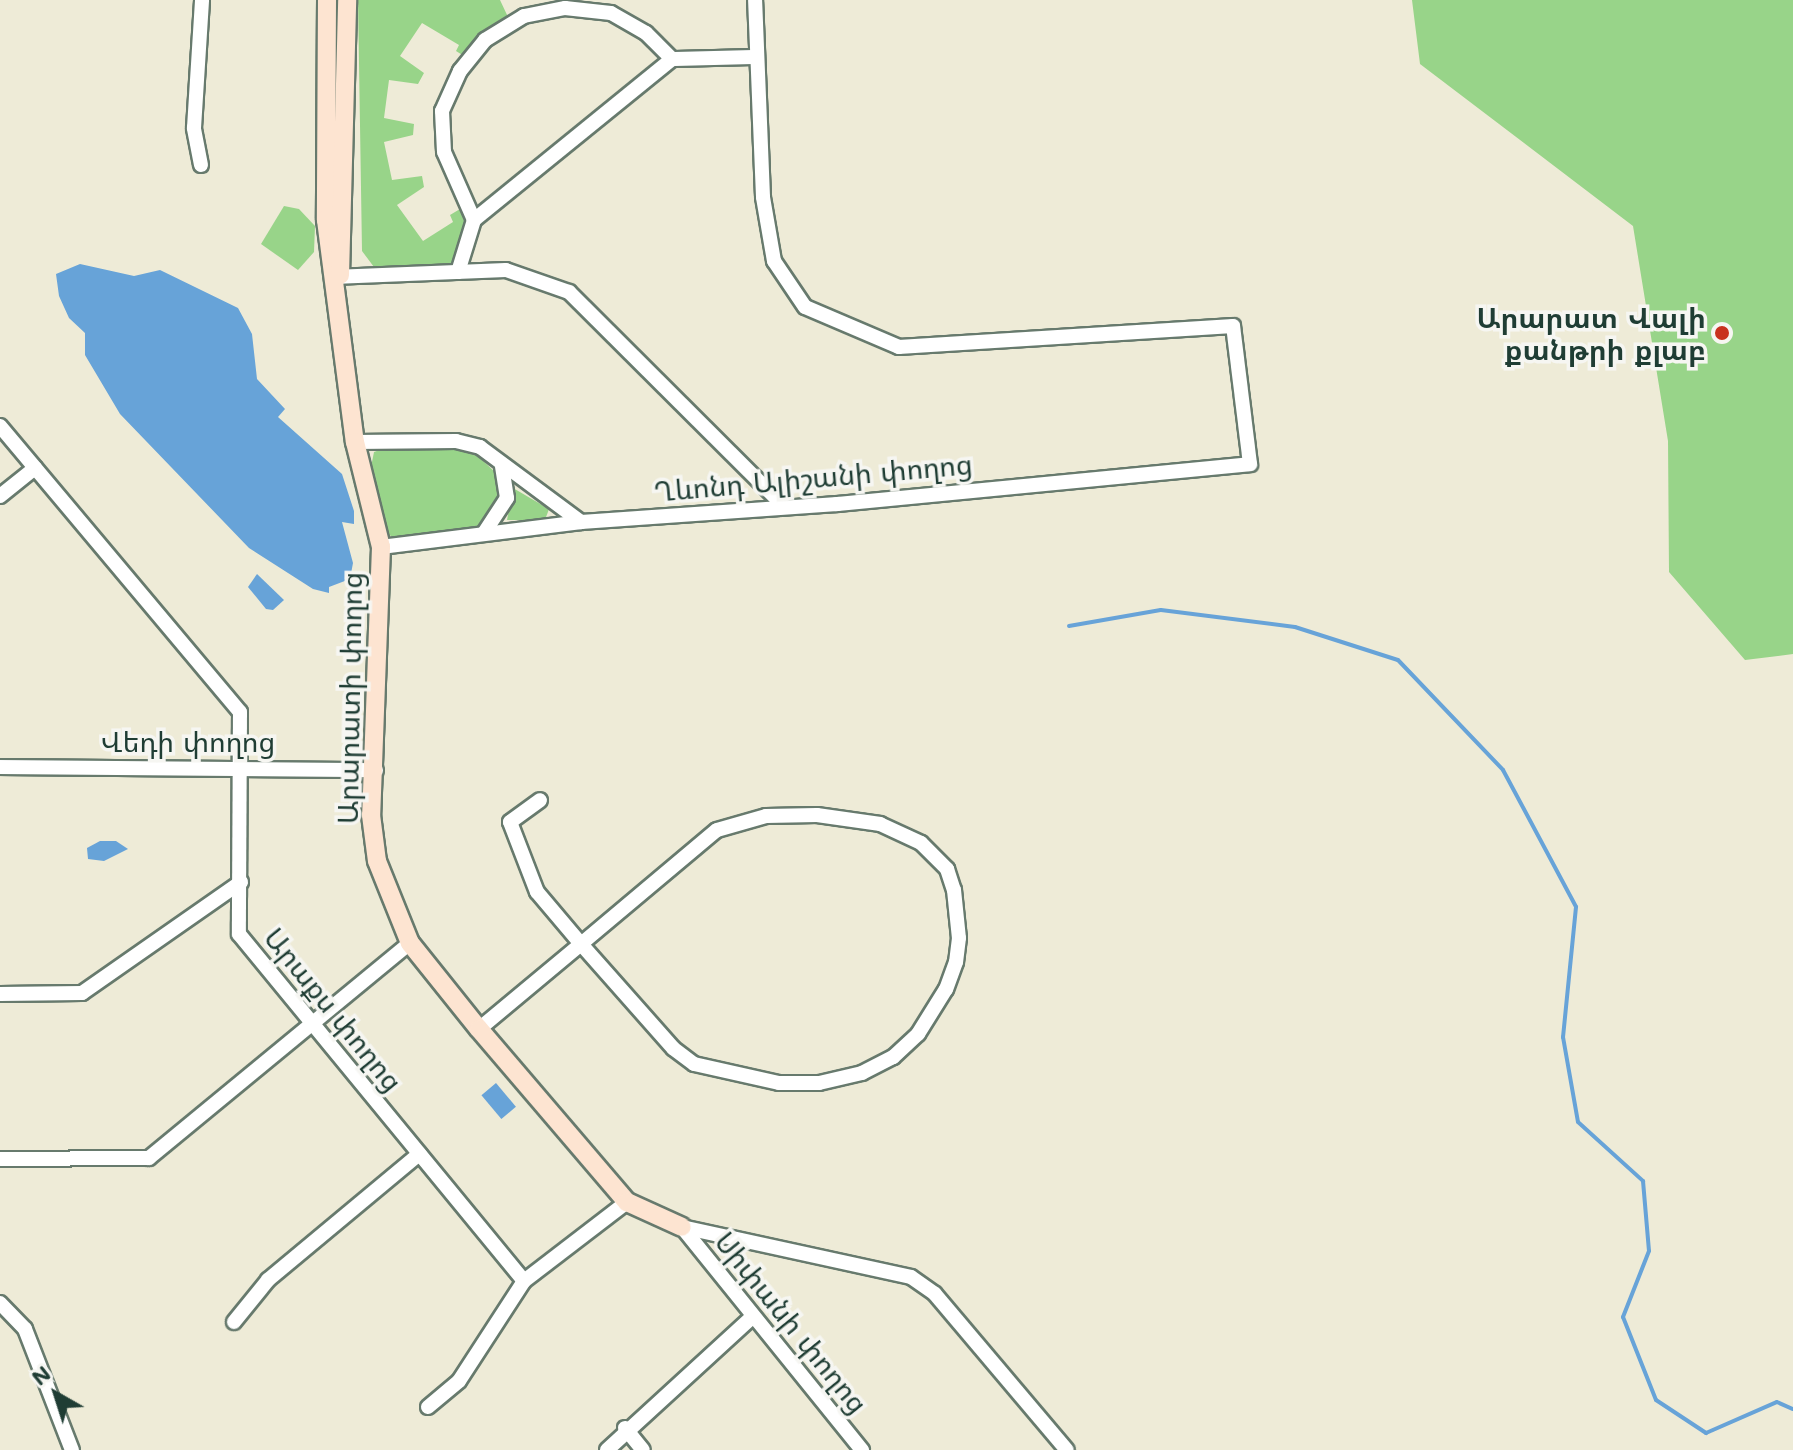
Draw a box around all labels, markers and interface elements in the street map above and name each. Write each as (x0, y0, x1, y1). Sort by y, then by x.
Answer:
place label: Արարատ Վալի քանթրի քլաբ (1477, 300, 1706, 366)
marker: Արարատ Վալի քանթրի քլաբ (1713, 324, 1731, 342)
street label: Ղևոնդ Ալիշանի փողոց (652, 446, 974, 508)
street label: Արարատի փողոց (330, 572, 368, 824)
street label: Վեդի փողոց (101, 724, 275, 758)
street label: Արաքս փողոց (258, 921, 410, 1097)
street label: Սիփանի փողոց (709, 1225, 875, 1419)
north arrow (16, 1354, 96, 1434)
text: N (25, 1358, 56, 1391)

